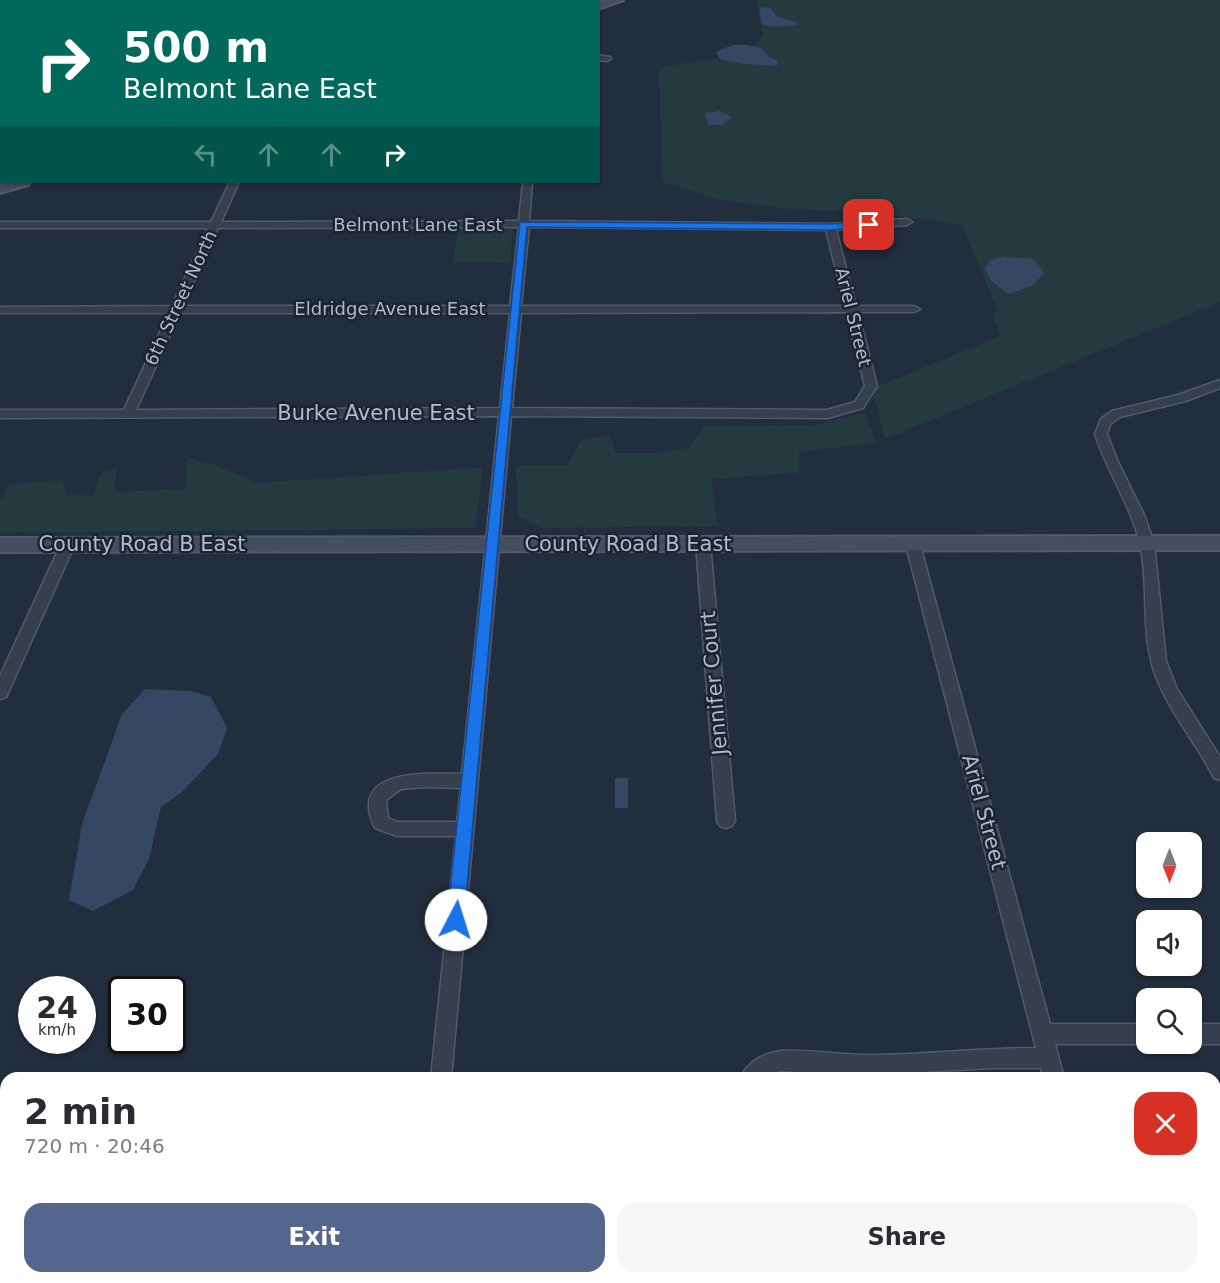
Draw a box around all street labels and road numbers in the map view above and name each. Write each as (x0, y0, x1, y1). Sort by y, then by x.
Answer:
street label: Belmont Lane East (333, 214, 503, 235)
street label: 6th Street North (140, 227, 221, 369)
street label: Ariel Street (831, 265, 876, 369)
street label: Eldridge Avenue East (294, 298, 486, 319)
street label: Burke Avenue East (277, 401, 475, 425)
street label: County Road B East (38, 532, 246, 556)
street label: County Road B East (524, 532, 732, 556)
street label: Jennifer Court (696, 610, 732, 758)
street label: Ariel Street (957, 752, 1011, 872)

